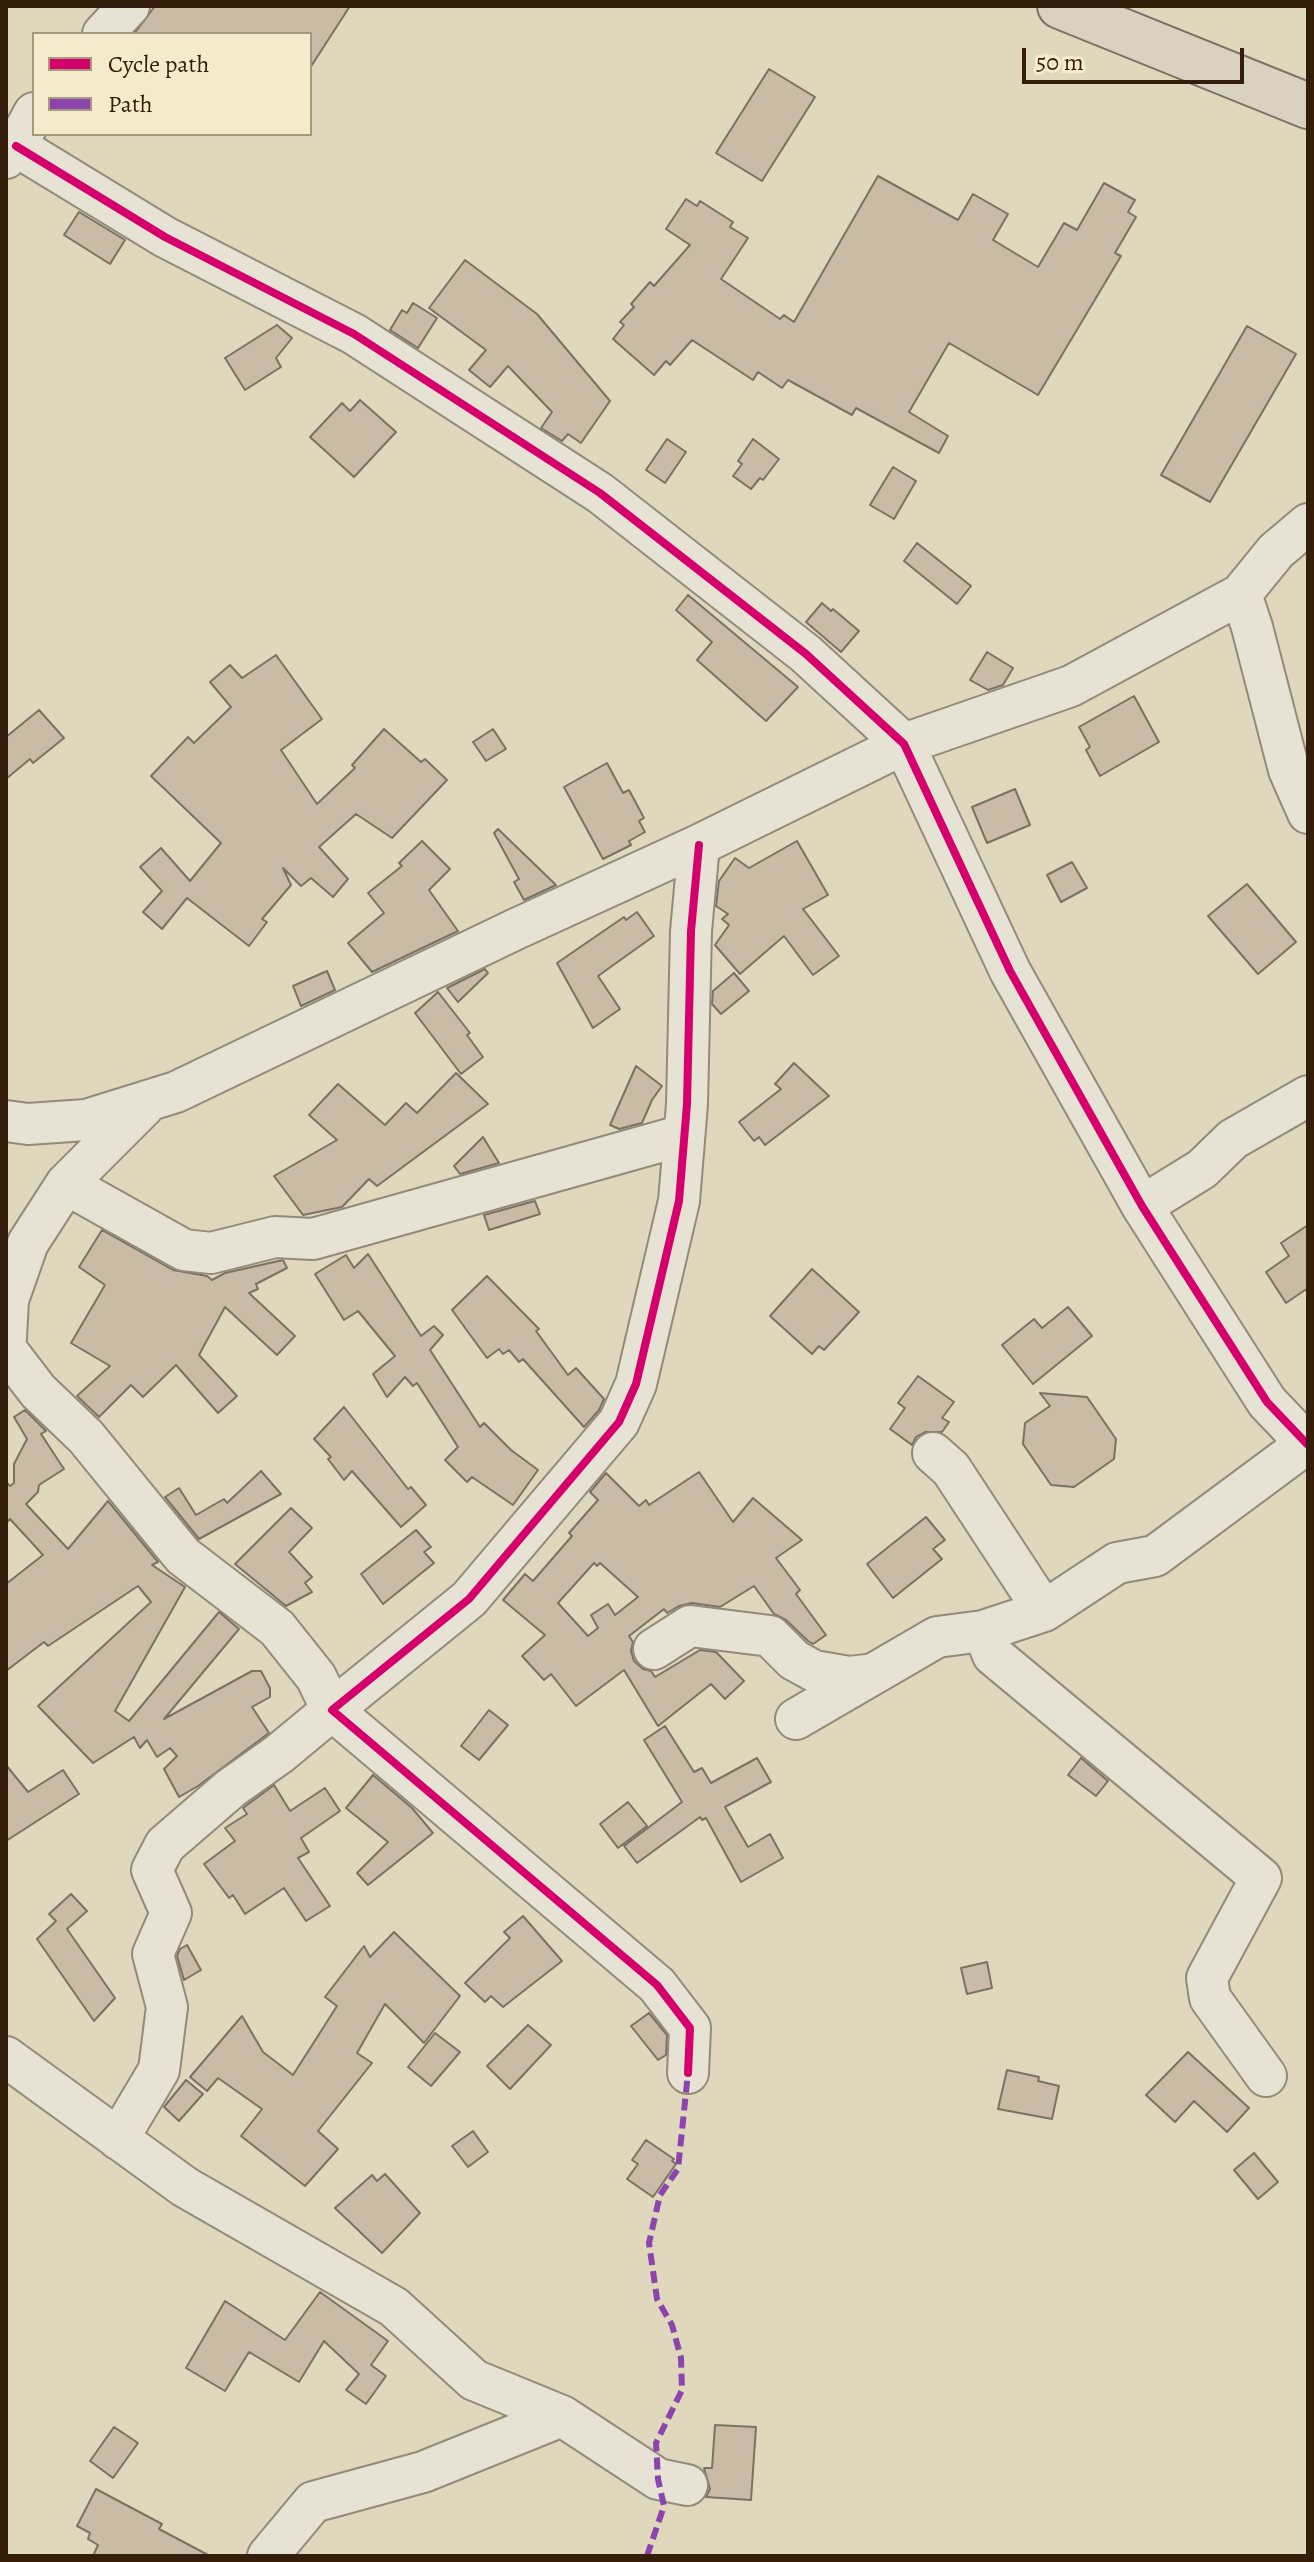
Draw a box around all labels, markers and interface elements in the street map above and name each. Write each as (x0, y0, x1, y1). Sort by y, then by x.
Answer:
legend (32, 32, 312, 136)
scale bar (1026, 32, 1248, 82)
text: 50 m (1036, 46, 1084, 78)
text: Cycle path (108, 48, 209, 80)
text: Path (108, 88, 153, 120)

